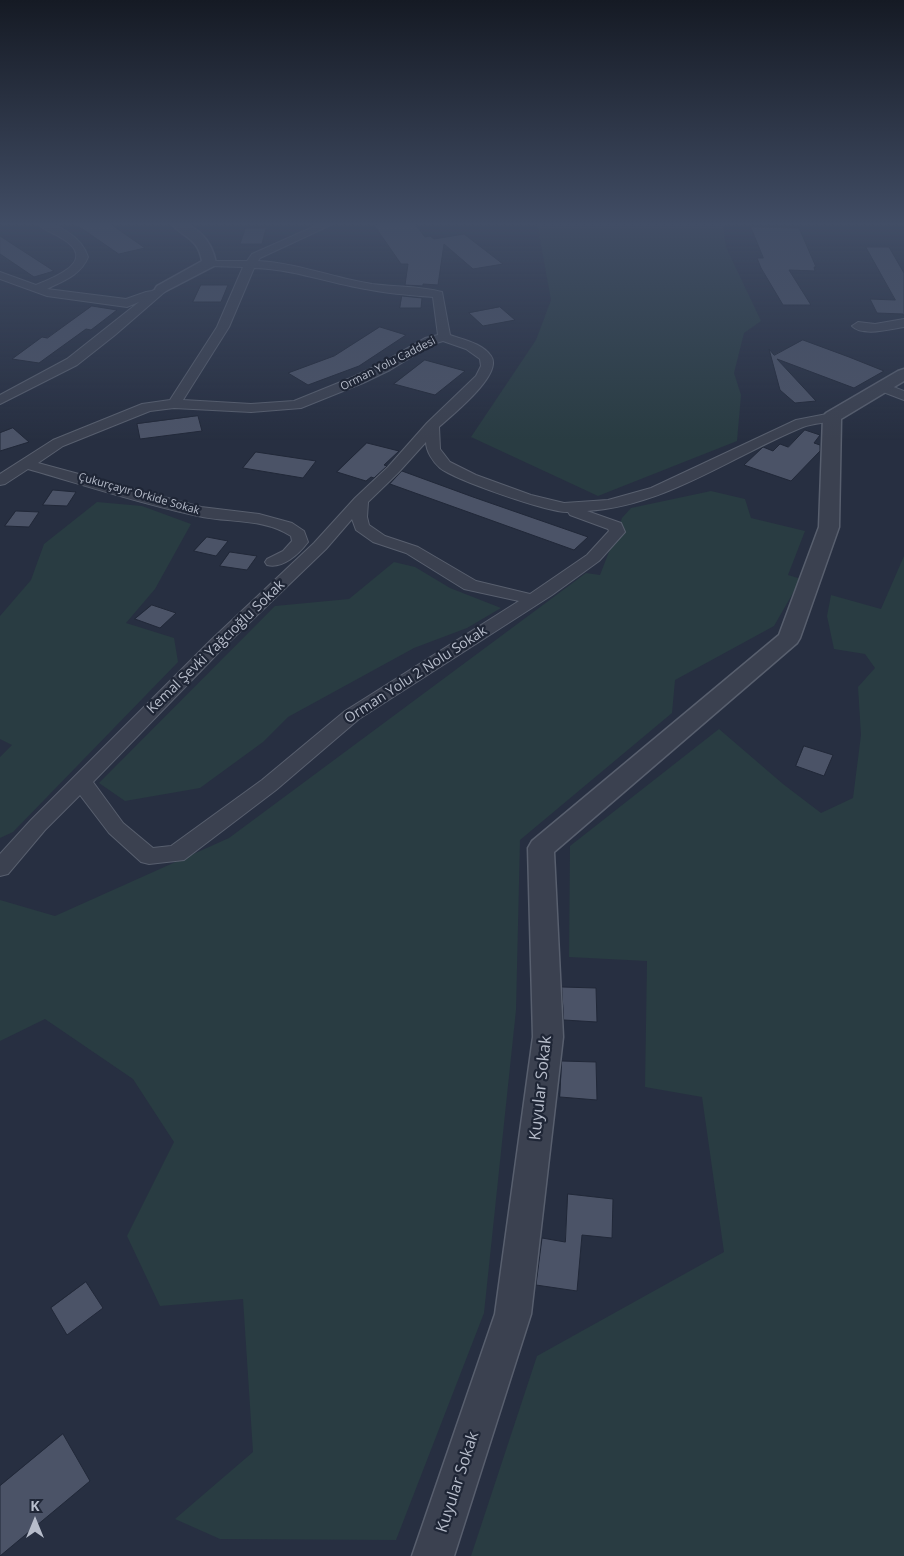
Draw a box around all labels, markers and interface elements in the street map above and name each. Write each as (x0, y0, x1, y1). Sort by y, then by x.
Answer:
street label: Orman Yolu Caddesi (338, 334, 438, 394)
street label: Çukurçayır Orkide Sokak (77, 470, 201, 518)
street label: Kemal Şevki Yağcıoğlu Sokak (144, 577, 288, 717)
street label: Orman Yolu 2 Nolu Sokak (342, 623, 490, 727)
street label: Kuyular Sokak (526, 1035, 556, 1141)
street label: Kuyular Sokak (433, 1429, 483, 1535)
north arrow (10, 1496, 60, 1546)
text: K (30, 1496, 40, 1515)

